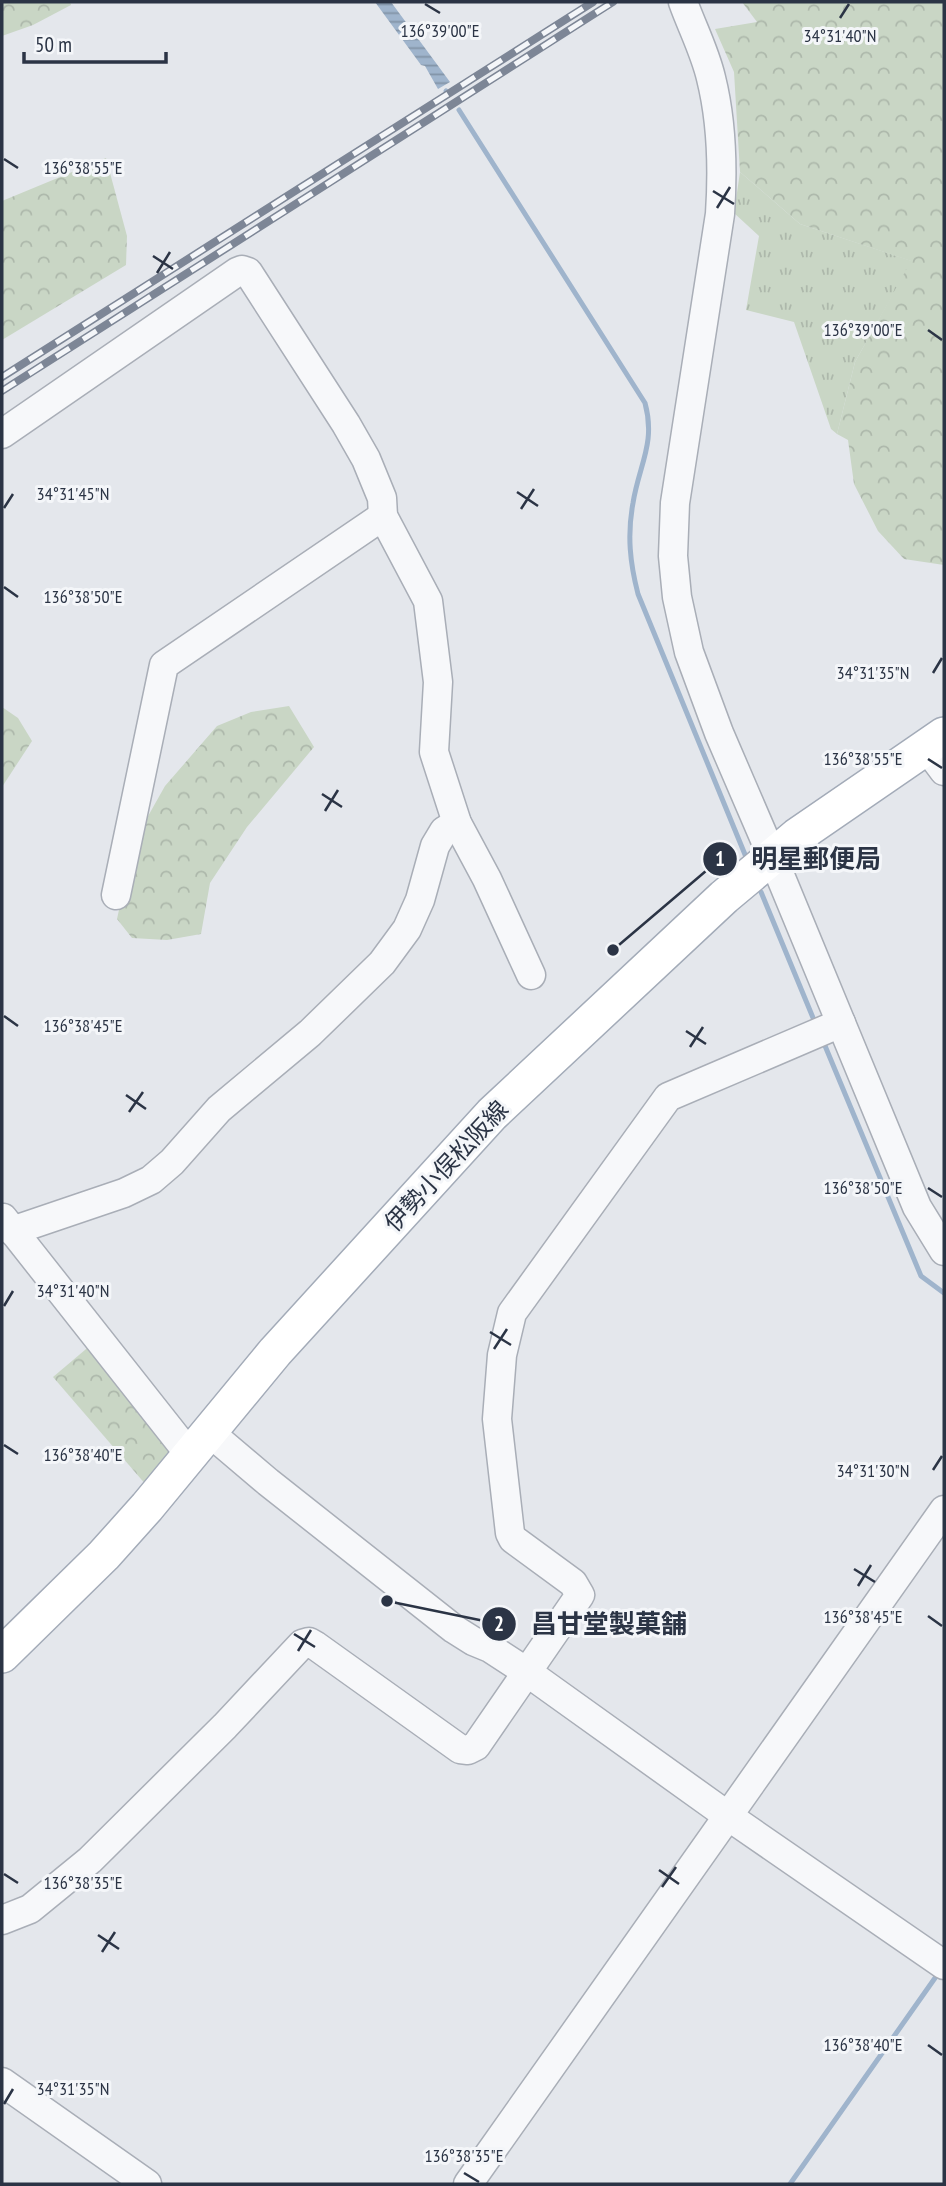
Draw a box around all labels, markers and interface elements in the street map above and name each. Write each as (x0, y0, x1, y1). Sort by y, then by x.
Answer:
text: 136°39'00"E (401, 19, 479, 42)
scale bar (24, 21, 166, 65)
text: 34°31'40"N (804, 24, 876, 47)
text: 50 m (35, 31, 72, 58)
text: 136°38'55"E (44, 156, 122, 179)
text: 136°39'00"E (824, 318, 902, 341)
text: 34°31'45"N (37, 482, 109, 505)
text: 136°38'50"E (44, 585, 122, 608)
text: 34°31'35"N (837, 661, 909, 684)
text: 136°38'55"E (824, 747, 902, 770)
callout: 明星郵便局 (702, 835, 895, 882)
text: 明星郵便局 (751, 842, 881, 875)
text: 1 (715, 845, 725, 872)
text: 136°38'45"E (44, 1014, 122, 1037)
street label: 伊勢小俣松阪線 (377, 1094, 515, 1238)
text: 136°38'50"E (824, 1176, 902, 1199)
text: 34°31'40"N (37, 1279, 109, 1302)
text: 136°38'40"E (44, 1443, 122, 1466)
text: 34°31'30"N (837, 1459, 909, 1482)
callout: 昌甘堂製菓舗 (482, 1600, 701, 1647)
text: 136°38'45"E (824, 1605, 902, 1628)
text: 昌甘堂製菓舗 (531, 1607, 687, 1640)
text: 2 (494, 1610, 504, 1637)
text: 136°38'35"E (44, 1871, 122, 1894)
text: 136°38'40"E (824, 2033, 902, 2056)
text: 34°31'35"N (37, 2077, 109, 2100)
text: 136°38'35"E (425, 2144, 503, 2167)

